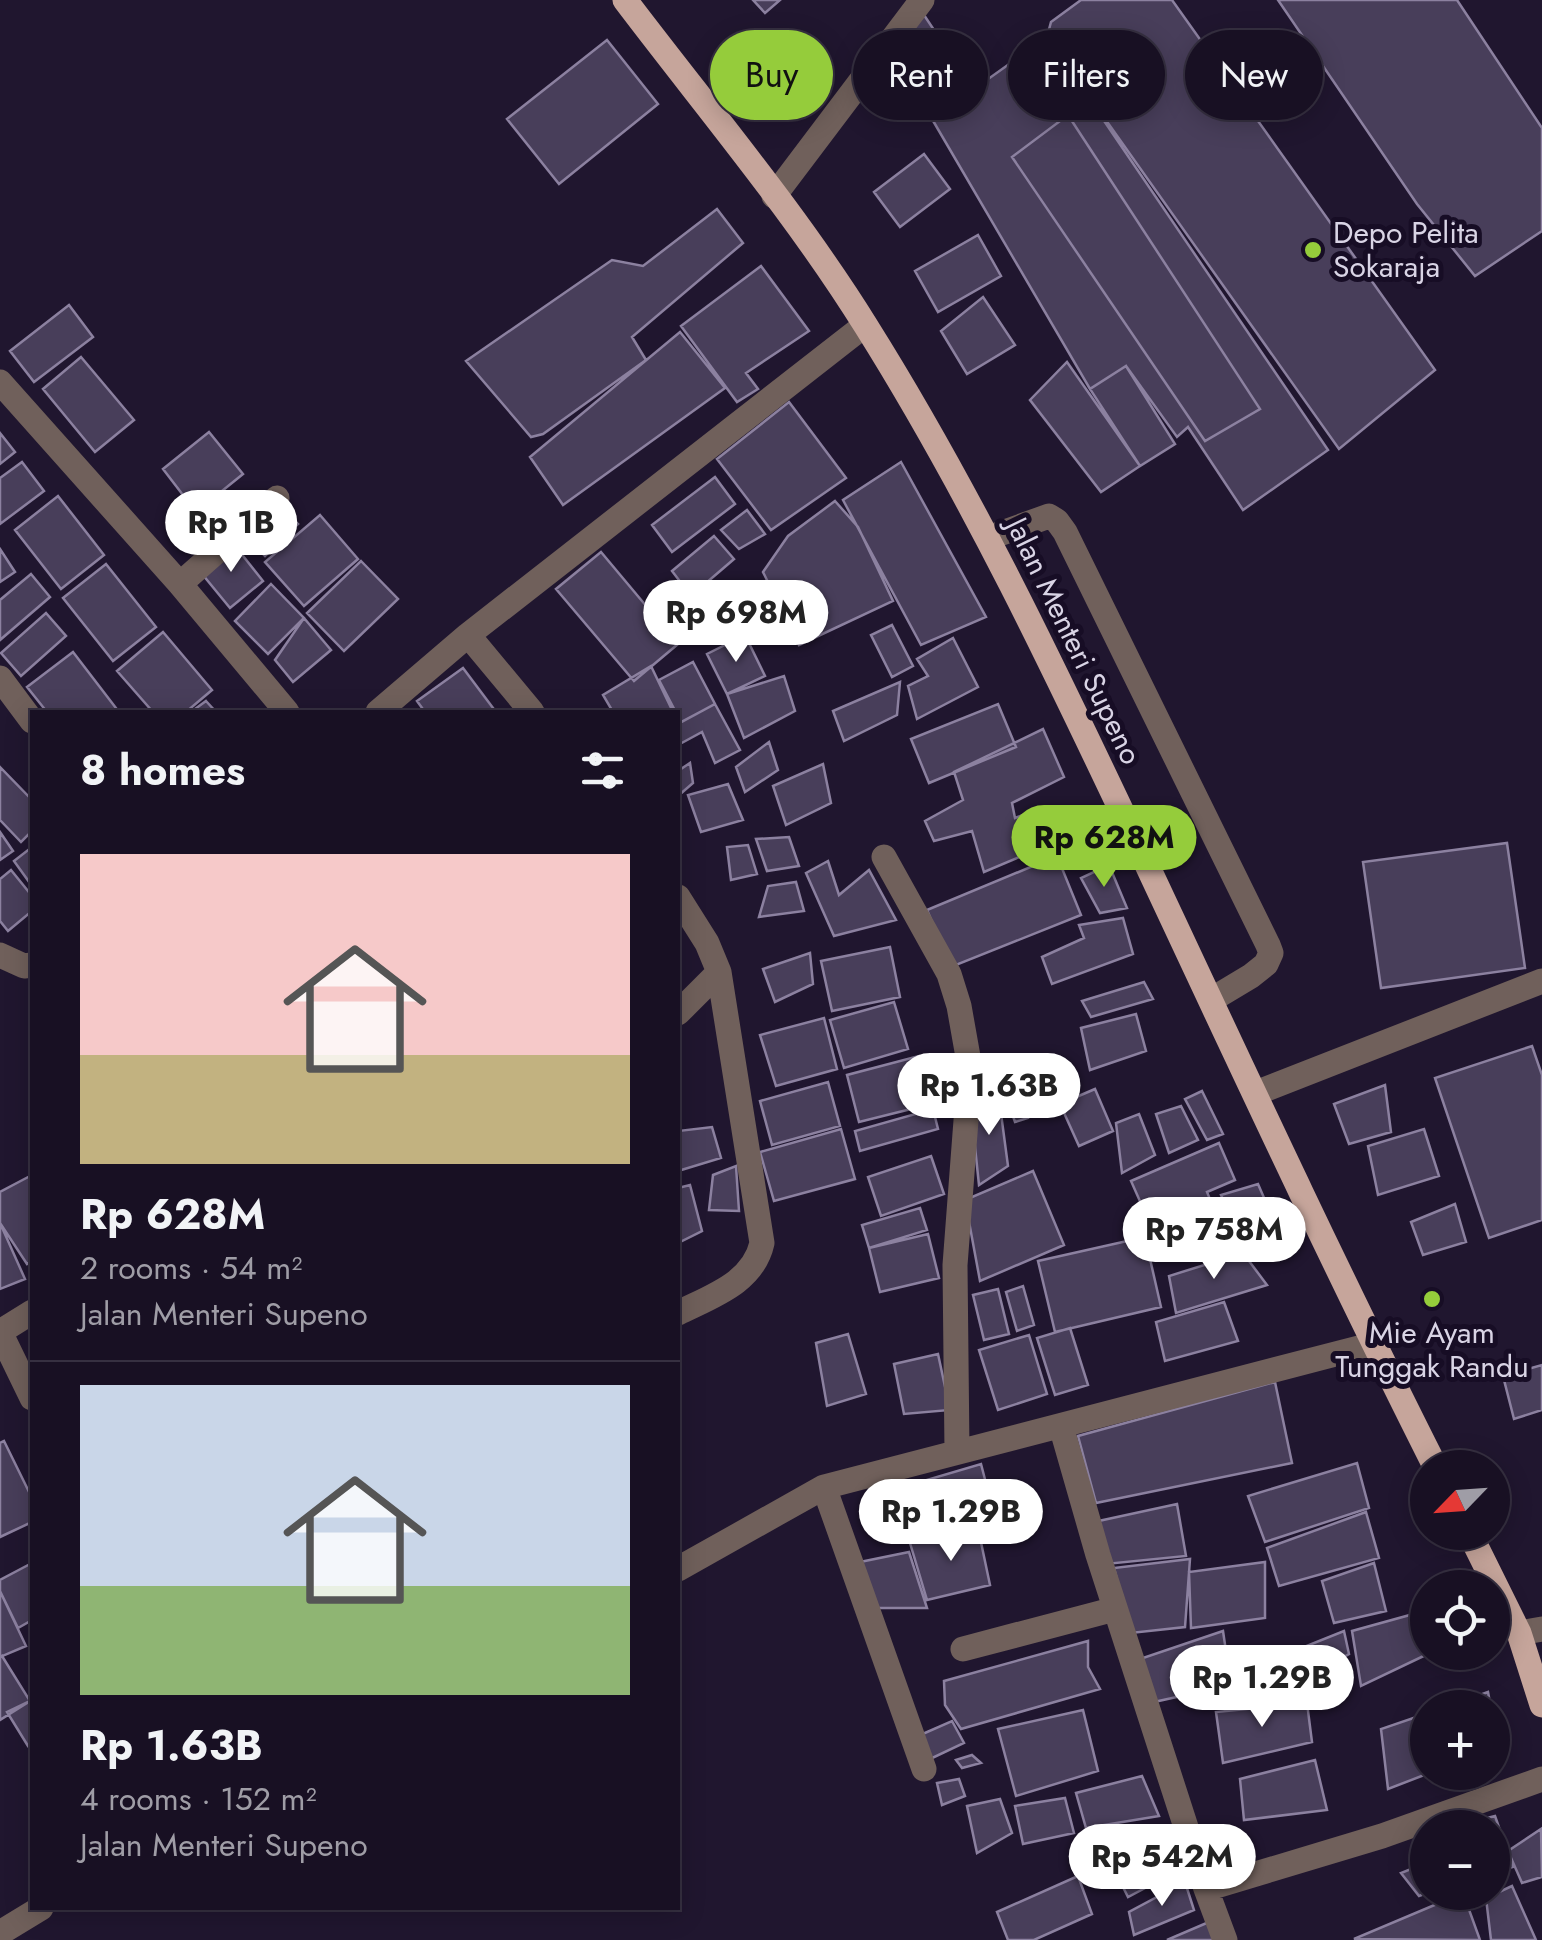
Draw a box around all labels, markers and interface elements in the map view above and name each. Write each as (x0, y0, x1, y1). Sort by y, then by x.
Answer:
chip: Buy (710, 30, 833, 120)
chip: Rent (853, 30, 988, 120)
chip: Filters (1008, 30, 1165, 120)
chip: New (1185, 30, 1323, 120)
place label: Depo Pelita Sokaraja (1333, 211, 1479, 288)
marker: Depo Pelita Sokaraja (1302, 239, 1324, 261)
pin: Rp 1B (161, 490, 301, 575)
text: Rp 1B (187, 499, 275, 545)
street label: Jalan Menteri Supeno (994, 507, 1153, 771)
pin: Rp 698M (644, 580, 828, 665)
text: Rp 698M (665, 589, 807, 635)
text: 8 homes (80, 740, 245, 801)
icon: filters (575, 743, 630, 798)
pin: Rp 628M (1012, 805, 1196, 890)
text: Rp 628M (1033, 814, 1175, 860)
icon: home (265, 919, 445, 1099)
pin: Rp 1.63B (886, 1053, 1092, 1138)
text: Rp 1.63B (919, 1062, 1059, 1108)
text: Rp 628M (80, 1184, 265, 1245)
pin: Rp 758M (1122, 1197, 1306, 1282)
text: Rp 758M (1145, 1206, 1283, 1252)
text: 2 rooms · 54 m² (80, 1245, 302, 1291)
marker: Mie Ayam Tunggak Randu (1421, 1288, 1443, 1310)
text: Jalan Menteri Supeno (80, 1291, 368, 1337)
place label: Mie Ayam Tunggak Randu (1335, 1311, 1529, 1388)
icon: home (265, 1450, 445, 1630)
north arrow (1410, 1450, 1510, 1550)
map controls (1410, 1450, 1510, 1910)
pin: Rp 1.29B (848, 1479, 1054, 1564)
text: Rp 1.29B (881, 1488, 1021, 1534)
button: locate (1410, 1570, 1510, 1670)
pin: Rp 1.29B (1159, 1645, 1365, 1730)
text: Rp 1.29B (1192, 1654, 1332, 1700)
button: + (1410, 1690, 1510, 1790)
text: Rp 1.63B (80, 1715, 263, 1776)
text: 4 rooms · 152 m² (80, 1776, 317, 1822)
button: − (1410, 1810, 1510, 1910)
text: Jalan Menteri Supeno (80, 1822, 368, 1868)
pin: Rp 542M (1070, 1824, 1254, 1909)
text: Rp 542M (1091, 1833, 1233, 1879)

